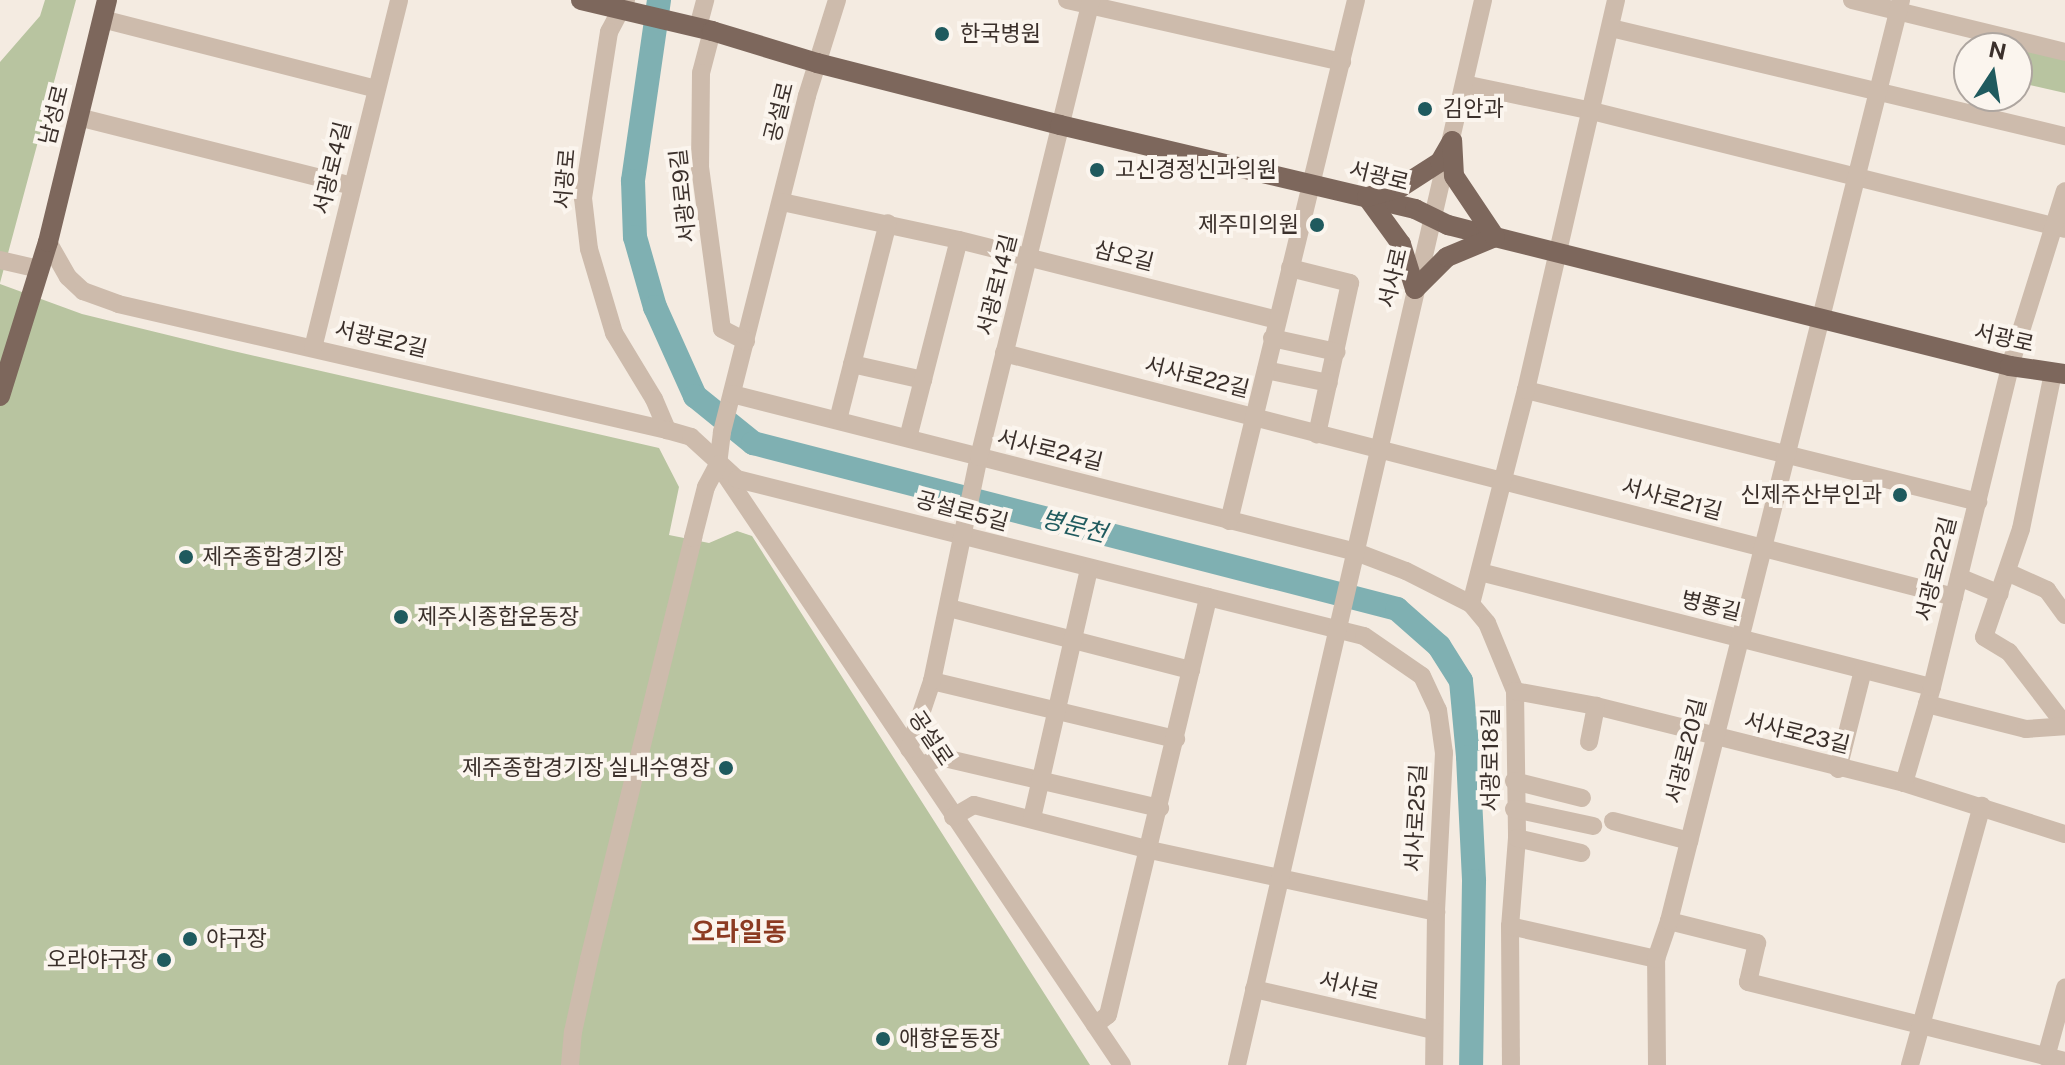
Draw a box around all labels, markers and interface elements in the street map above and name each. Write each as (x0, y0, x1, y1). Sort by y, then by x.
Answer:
place label: 한국병원 (960, 21, 1041, 47)
marker: 한국병원 (931, 23, 953, 45)
north arrow (1953, 32, 2033, 112)
text: N (1986, 36, 2009, 65)
street label: 공설로 (759, 79, 799, 145)
street label: 남성로 (34, 82, 74, 148)
place label: 김안과 (1443, 96, 1504, 122)
marker: 김안과 (1414, 98, 1436, 120)
street label: 서광로4길 (308, 119, 356, 217)
street label: 서광로 (549, 148, 581, 210)
street label: 서광로9길 (665, 148, 701, 244)
street label: 서광로 (1346, 156, 1412, 196)
place label: 고신경정신과의원 (1115, 157, 1277, 183)
marker: 고신경정신과의원 (1086, 159, 1108, 181)
place label: 제주미의원 (1198, 212, 1299, 238)
marker: 제주미의원 (1306, 214, 1328, 236)
street label: 서광로14길 (972, 231, 1022, 339)
street label: 삼오길 (1091, 236, 1157, 276)
street label: 서사로 (1373, 245, 1413, 311)
street label: 서광로2길 (332, 316, 430, 362)
street label: 서광로 (1971, 318, 2037, 358)
street label: 서사로22길 (1142, 351, 1252, 403)
street label: 서사로24길 (994, 424, 1106, 476)
street label: 서사로21길 (1619, 473, 1725, 525)
place label: 신제주산부인과 (1740, 482, 1882, 508)
marker: 신제주산부인과 (1889, 484, 1911, 506)
street label: 공설로5길 (913, 486, 1011, 536)
water label: 병문천 (1038, 504, 1110, 548)
street label: 서광로22길 (1910, 514, 1962, 624)
place label: 제주종합경기장 (202, 544, 344, 570)
marker: 제주종합경기장 (177, 548, 195, 566)
street label: 병풍길 (1678, 586, 1744, 626)
place label: 제주시종합운동장 (417, 604, 579, 630)
marker: 제주시종합운동장 (392, 608, 410, 626)
street label: 서광로20길 (1660, 696, 1712, 806)
street label: 공설로 (903, 705, 959, 771)
street label: 서사로23길 (1741, 707, 1853, 759)
street label: 서광로18길 (1478, 708, 1504, 812)
place label: 제주종합경기장 실내수영장 (462, 755, 710, 781)
marker: 제주종합경기장 실내수영장 (717, 759, 735, 777)
street label: 서사로25길 (1400, 763, 1432, 873)
district label: 오라일동 (691, 916, 787, 948)
place label: 야구장 (206, 926, 267, 952)
marker: 야구장 (181, 930, 199, 948)
place label: 오라야구장 (47, 947, 148, 973)
marker: 오라야구장 (155, 951, 173, 969)
street label: 서사로 (1316, 966, 1382, 1006)
place label: 애향운동장 (899, 1026, 1000, 1052)
marker: 애향운동장 (874, 1030, 892, 1048)

